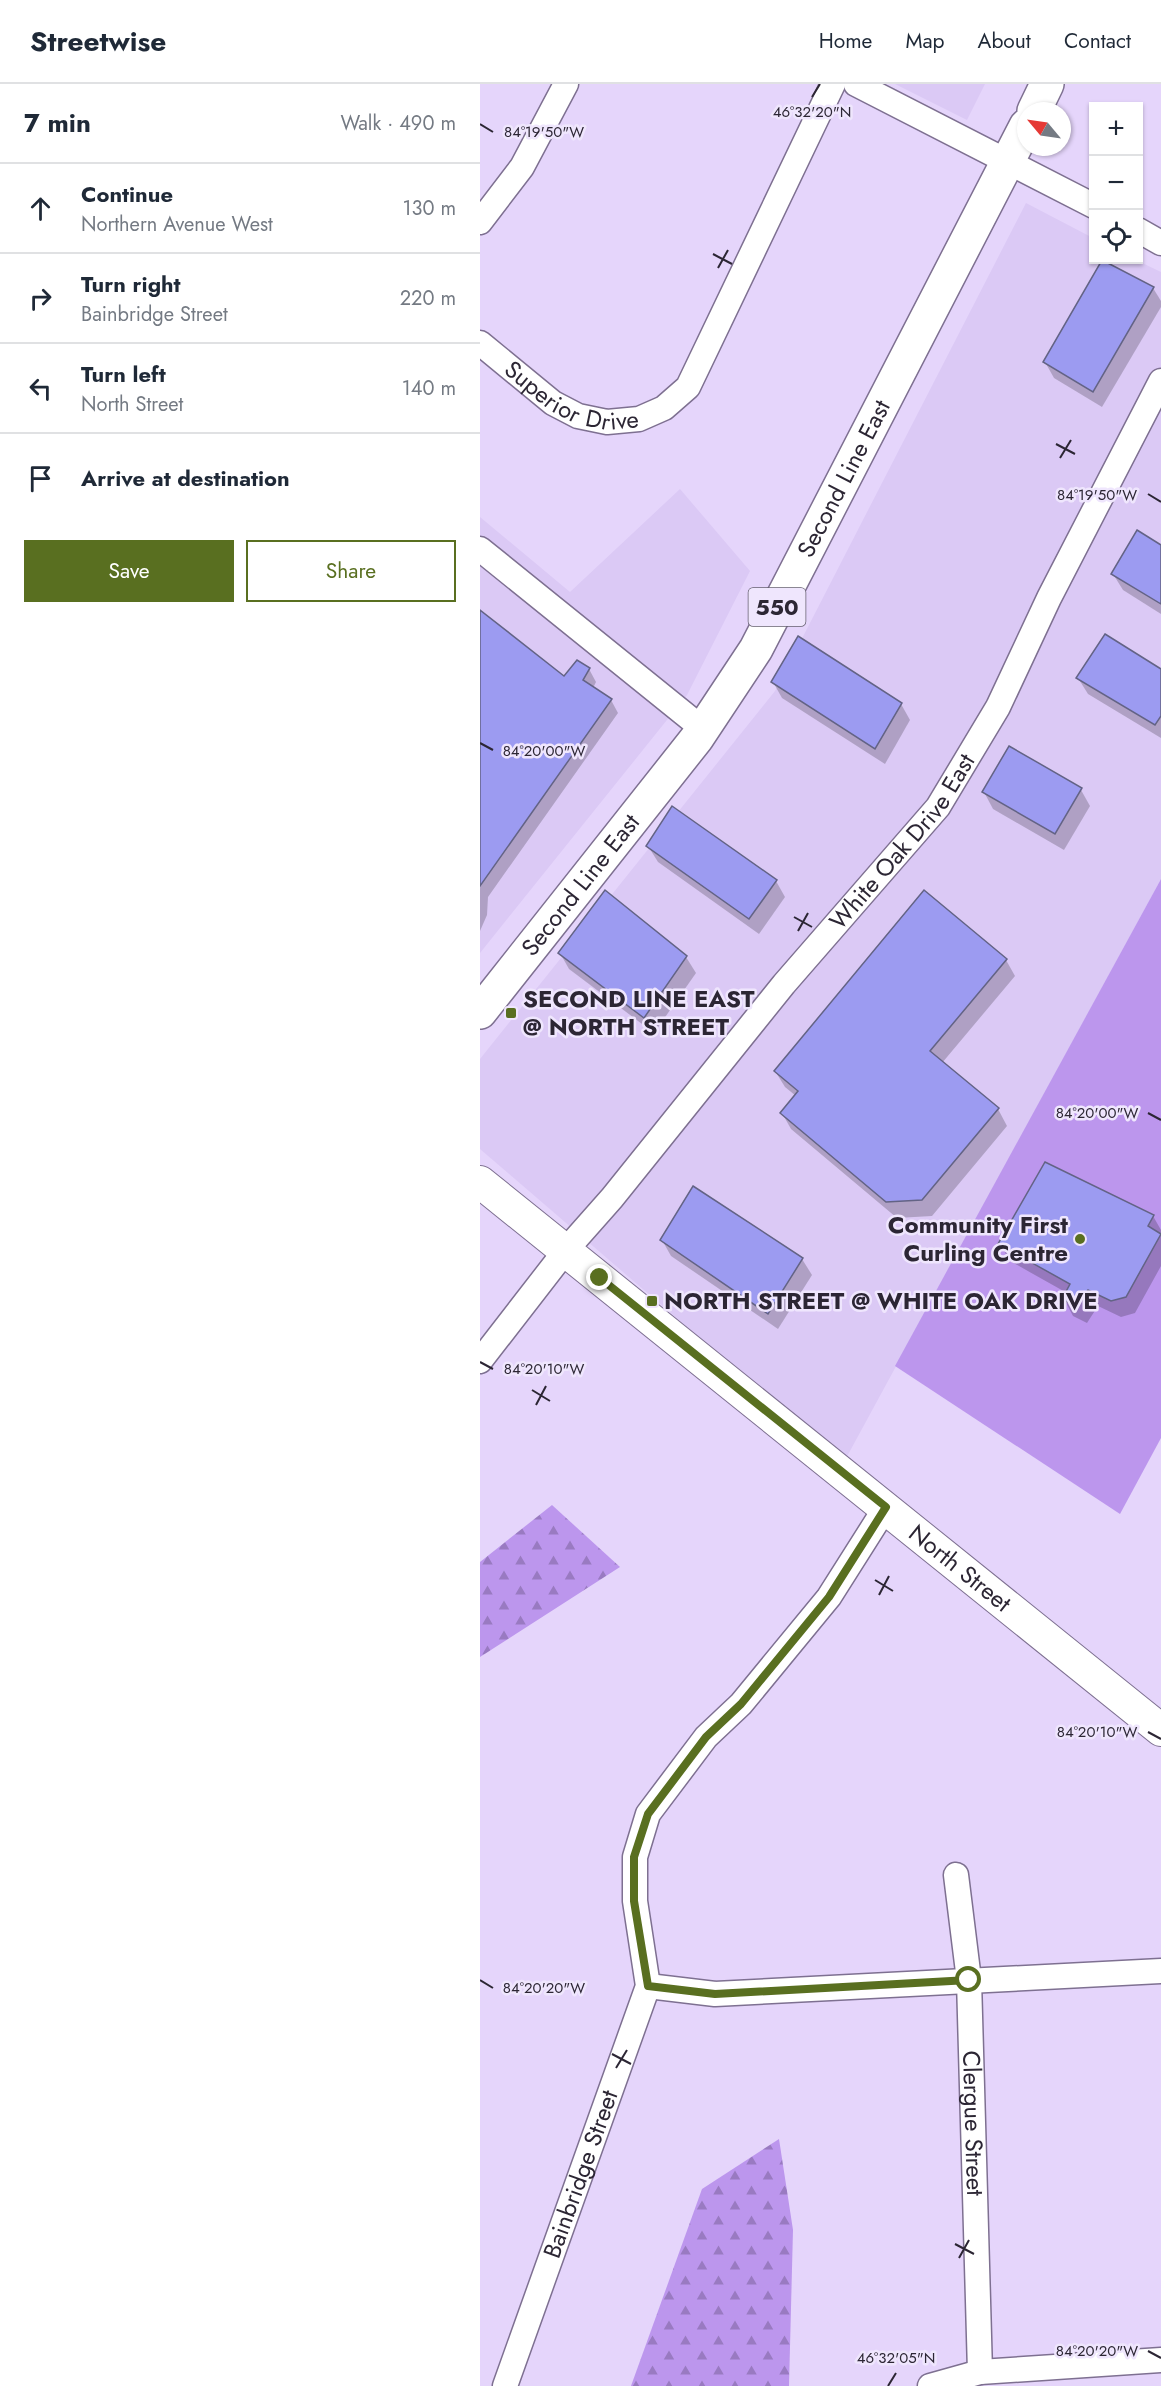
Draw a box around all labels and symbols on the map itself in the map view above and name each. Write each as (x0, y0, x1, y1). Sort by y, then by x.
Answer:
text: 46°32'20"N (773, 101, 851, 123)
north arrow (1017, 102, 1071, 156)
text: 84°19'50"W (504, 121, 584, 143)
street label: Superior Drive (497, 352, 640, 439)
street label: Second Line East (788, 393, 899, 563)
text: 84°19'50"W (1057, 484, 1137, 506)
road number: 550 (748, 588, 806, 626)
text: 84°20'00"W (503, 740, 586, 762)
street label: White Oak Drive East (821, 747, 983, 937)
street label: Second Line East (513, 806, 648, 963)
place label: SECOND LINE EAST @ NORTH STREET (523, 981, 755, 1044)
marker: SECOND LINE EAST @ NORTH STREET (504, 1006, 518, 1020)
text: 84°20'00"W (1056, 1102, 1139, 1124)
place label: Community First Curling Centre (888, 1207, 1068, 1270)
marker: Community First Curling Centre (1073, 1232, 1087, 1246)
route end (586, 1264, 612, 1290)
place label: NORTH STREET @ WHITE OAK DRIVE (664, 1283, 1098, 1318)
marker: NORTH STREET @ WHITE OAK DRIVE (645, 1294, 659, 1308)
text: 84°20'10"W (504, 1358, 584, 1380)
street label: North Street (901, 1516, 1019, 1620)
text: 84°20'10"W (1057, 1721, 1137, 1743)
route start (955, 1966, 981, 1992)
text: 84°20'20"W (503, 1977, 585, 1999)
street label: Clergue Street (954, 2050, 993, 2197)
street label: Bainbridge Street (534, 2085, 626, 2263)
text: 84°20'20"W (1056, 2340, 1138, 2362)
text: 46°32'05"N (857, 2347, 935, 2369)

